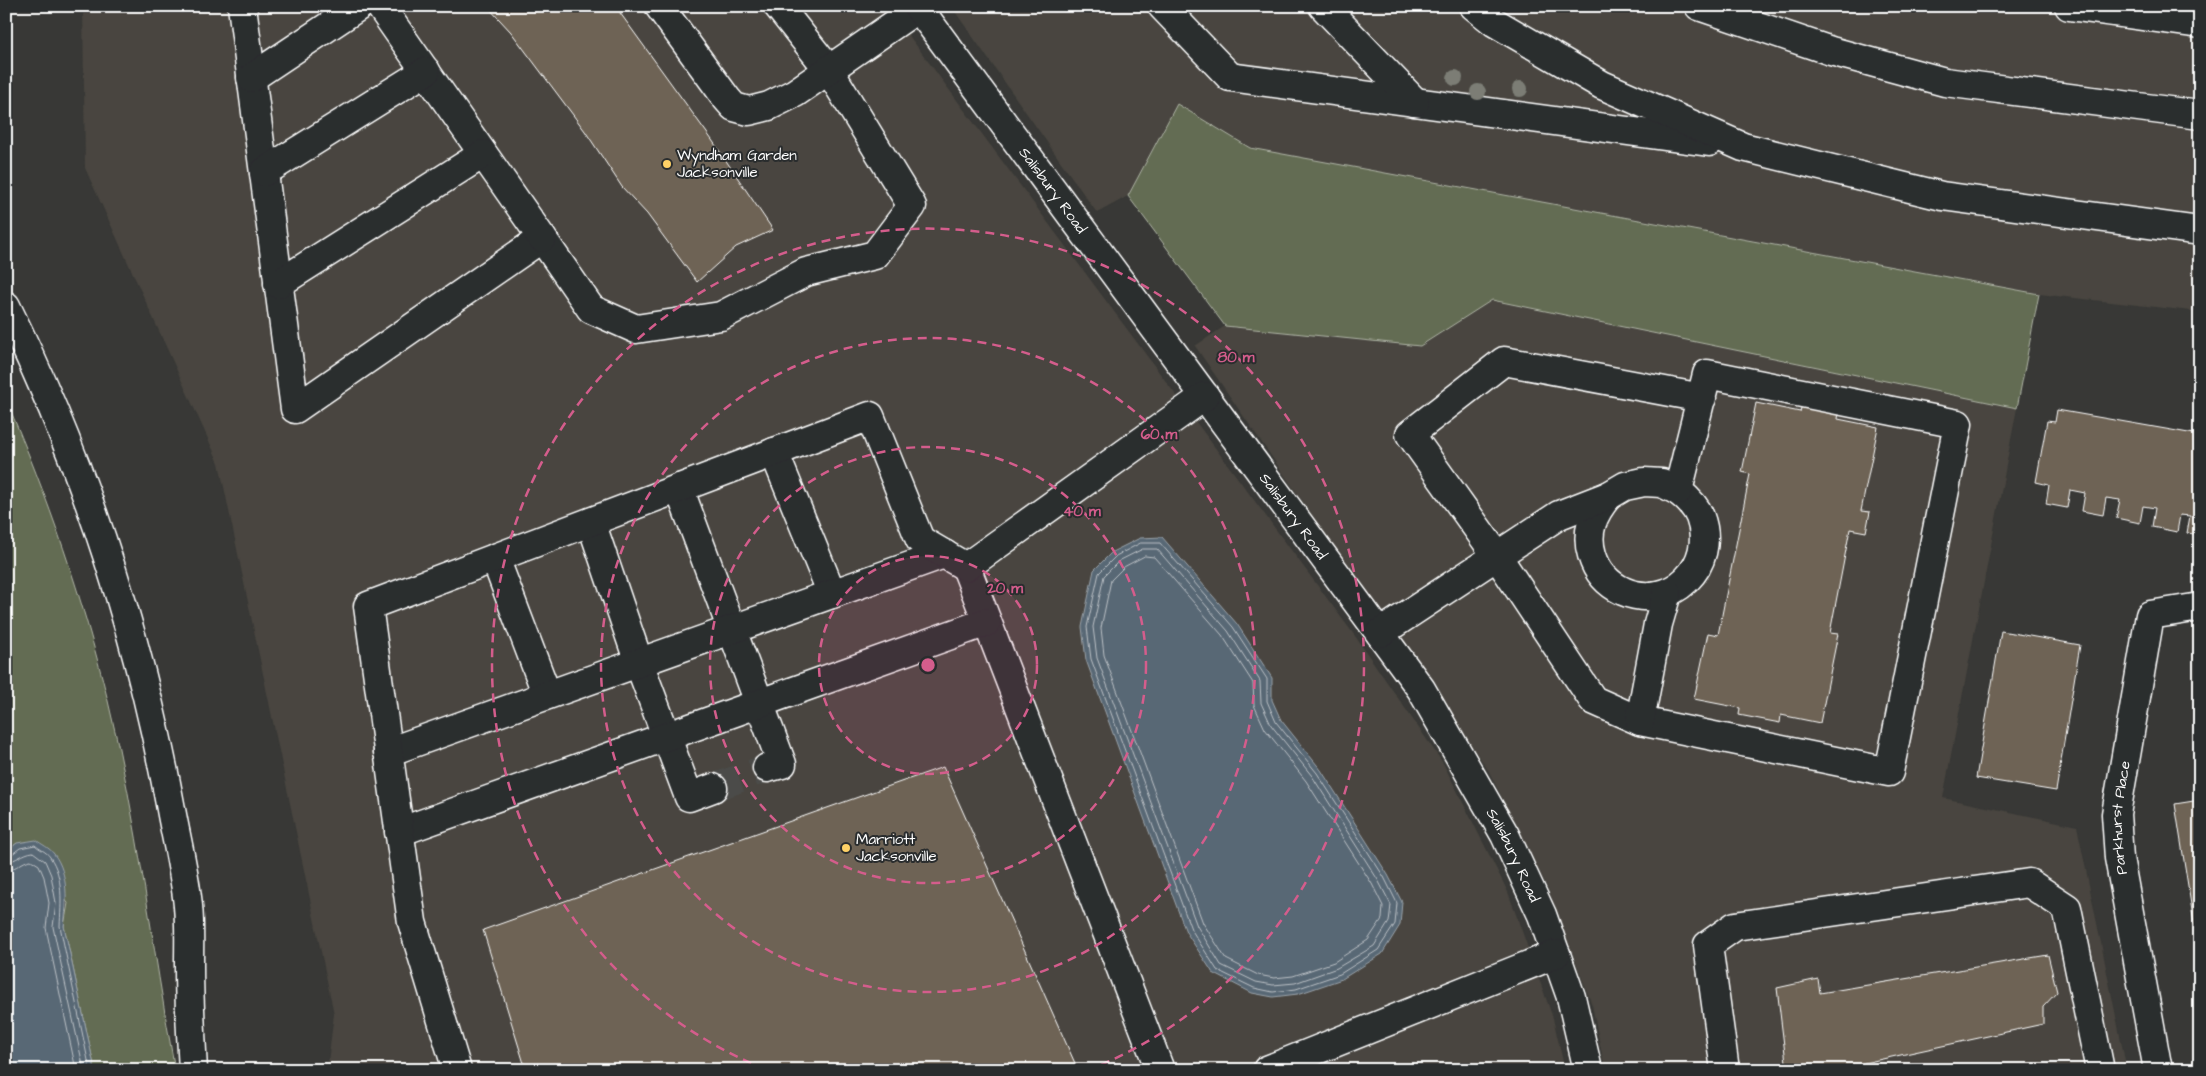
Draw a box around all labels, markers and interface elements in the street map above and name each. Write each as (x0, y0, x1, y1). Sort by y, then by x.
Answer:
street label: Salisbury Road (1014, 143, 1092, 238)
place label: Wyndham Garden Jacksonville (677, 145, 797, 183)
marker: Wyndham Garden Jacksonville (661, 158, 673, 170)
text: 80 m (1218, 347, 1255, 368)
text: 60 m (1141, 424, 1178, 445)
street label: Salisbury Road (1255, 469, 1333, 564)
text: 40 m (1063, 501, 1101, 522)
text: 20 m (986, 578, 1023, 599)
centre of rings (919, 656, 937, 674)
street label: Parkhurst Place (2105, 759, 2135, 877)
street label: Salisbury Road (1481, 804, 1545, 906)
place label: Marriott Jacksonville (856, 829, 937, 867)
marker: Marriott Jacksonville (840, 842, 852, 854)

